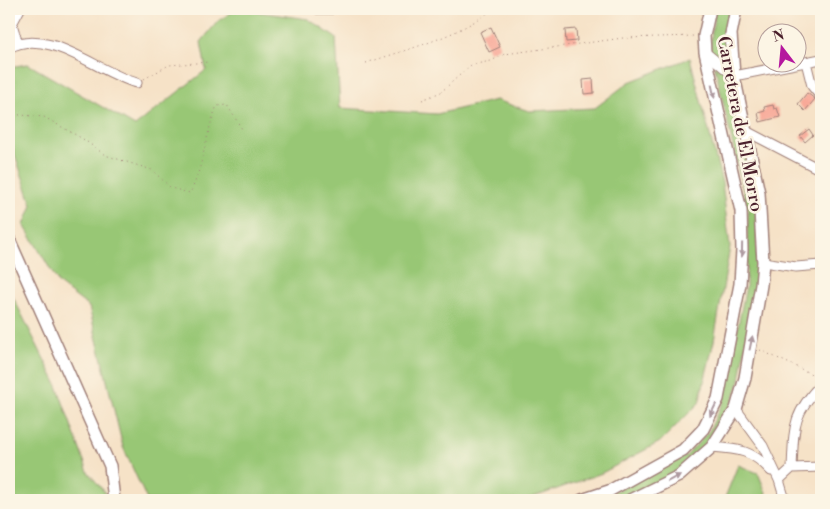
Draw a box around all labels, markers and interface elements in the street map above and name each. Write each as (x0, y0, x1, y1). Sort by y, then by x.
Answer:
north arrow (758, 22, 808, 72)
text: N (771, 26, 786, 47)
street label: Carretera de El Morro (712, 34, 768, 214)
one-way arrow (710, 84, 718, 100)
one-way arrow (737, 243, 745, 259)
one-way arrow (747, 336, 755, 351)
one-way arrow (709, 403, 717, 417)
one-way arrow (667, 474, 680, 483)

